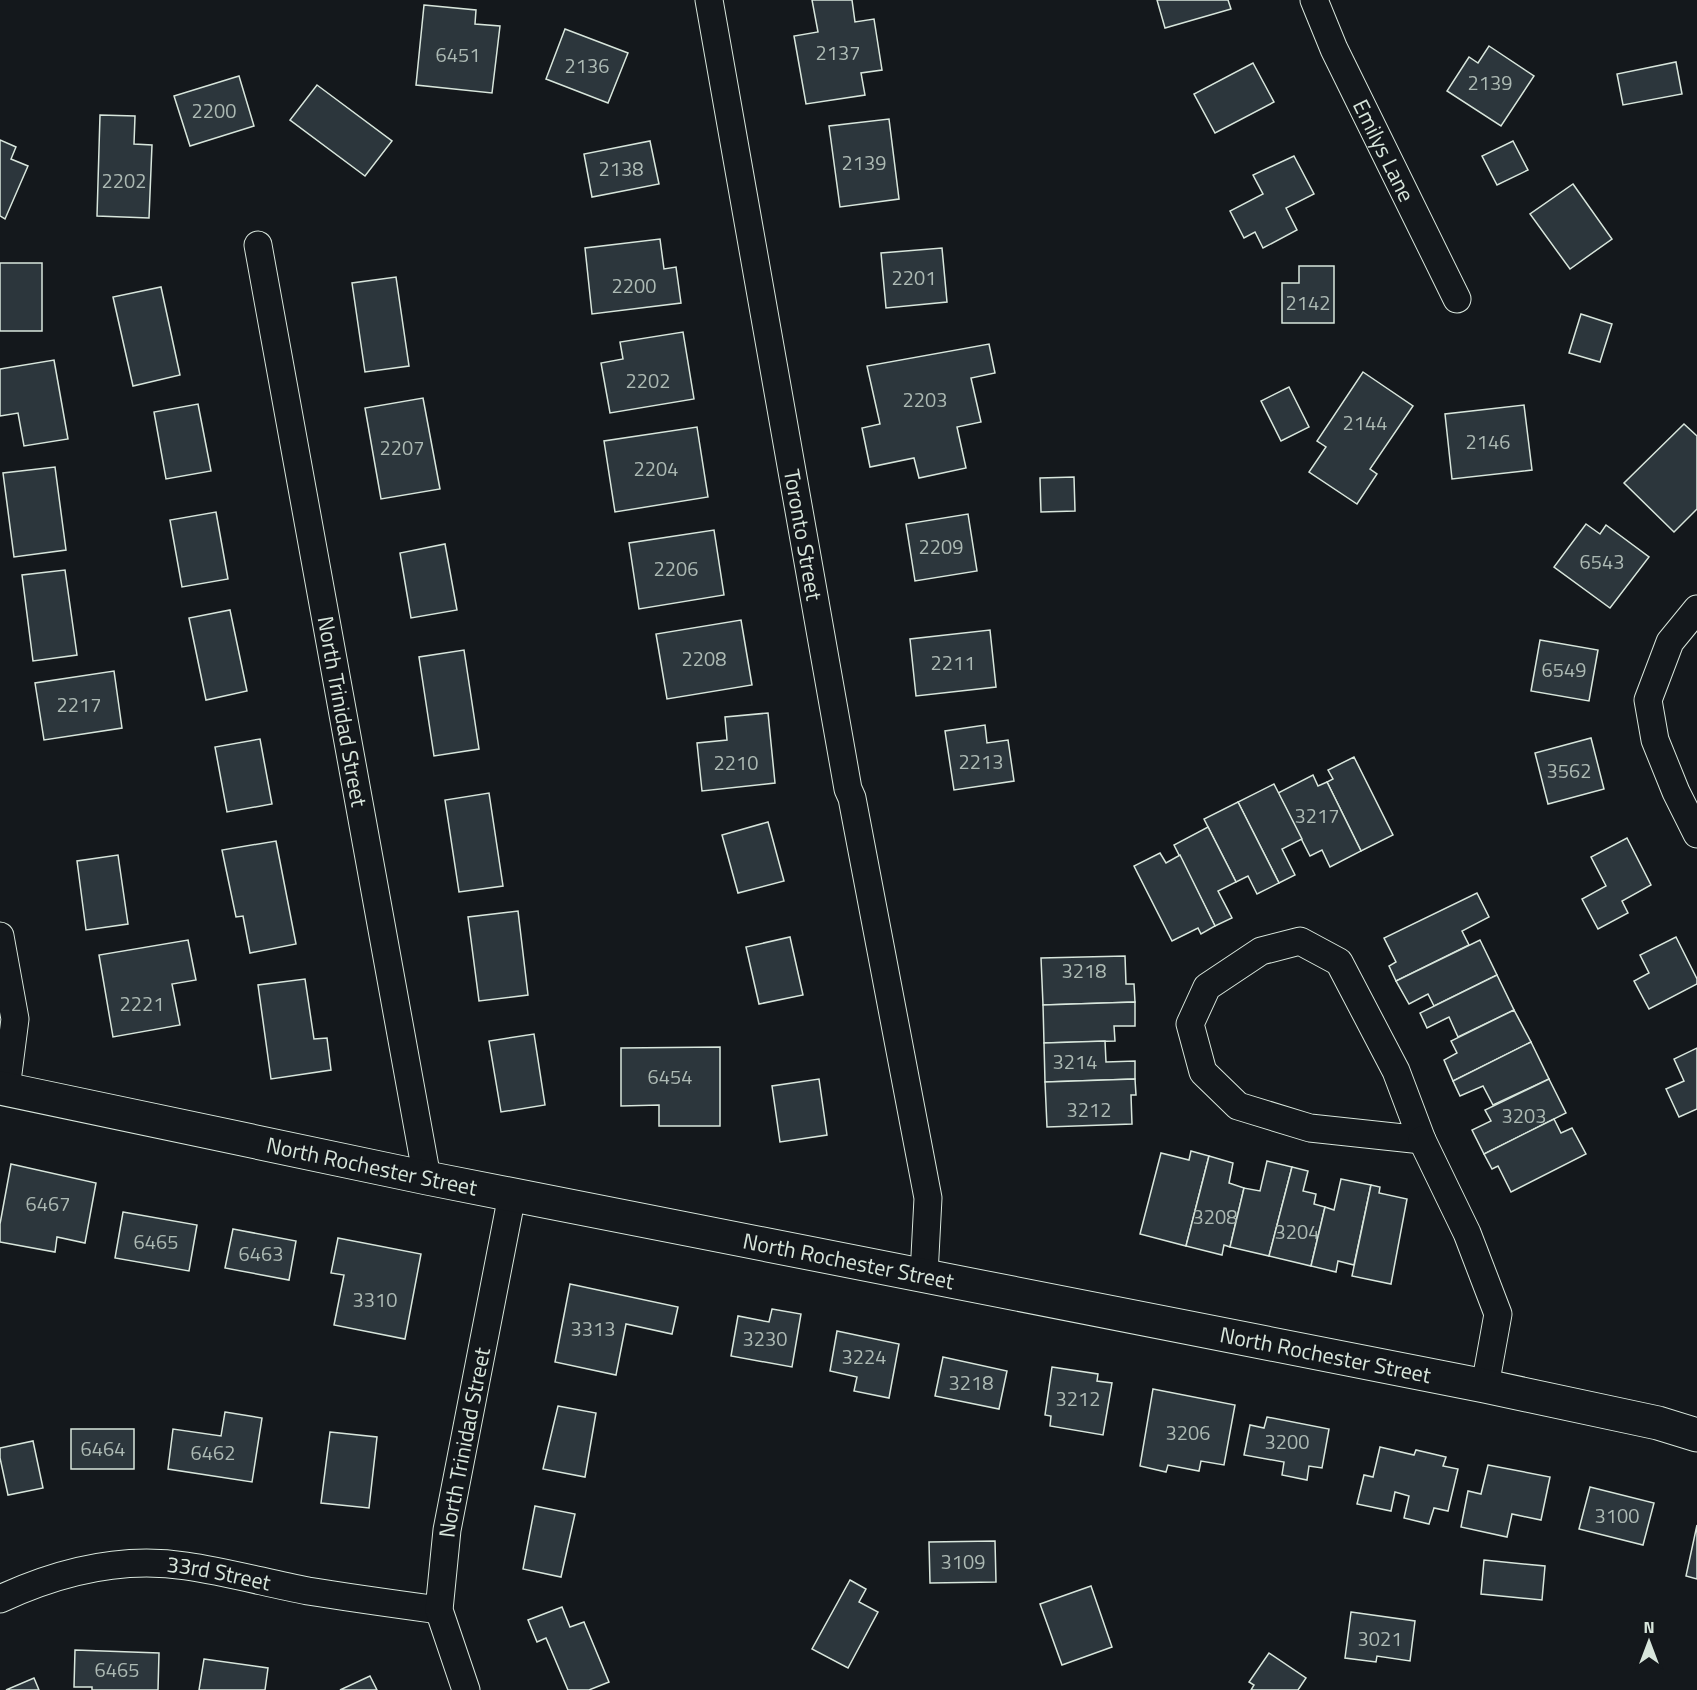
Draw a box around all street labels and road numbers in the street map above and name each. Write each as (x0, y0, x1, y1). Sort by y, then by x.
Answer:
street label: Emilys Lane (1344, 93, 1424, 208)
street label: Toronto Street (775, 466, 832, 603)
street label: North Trinidad Street (309, 613, 376, 810)
street label: North Rochester Street (263, 1128, 480, 1205)
street label: North Rochester Street (740, 1224, 957, 1298)
street label: North Rochester Street (1217, 1317, 1434, 1392)
street label: North Trinidad Street (429, 1344, 499, 1539)
street label: 33rd Street (165, 1547, 274, 1600)

